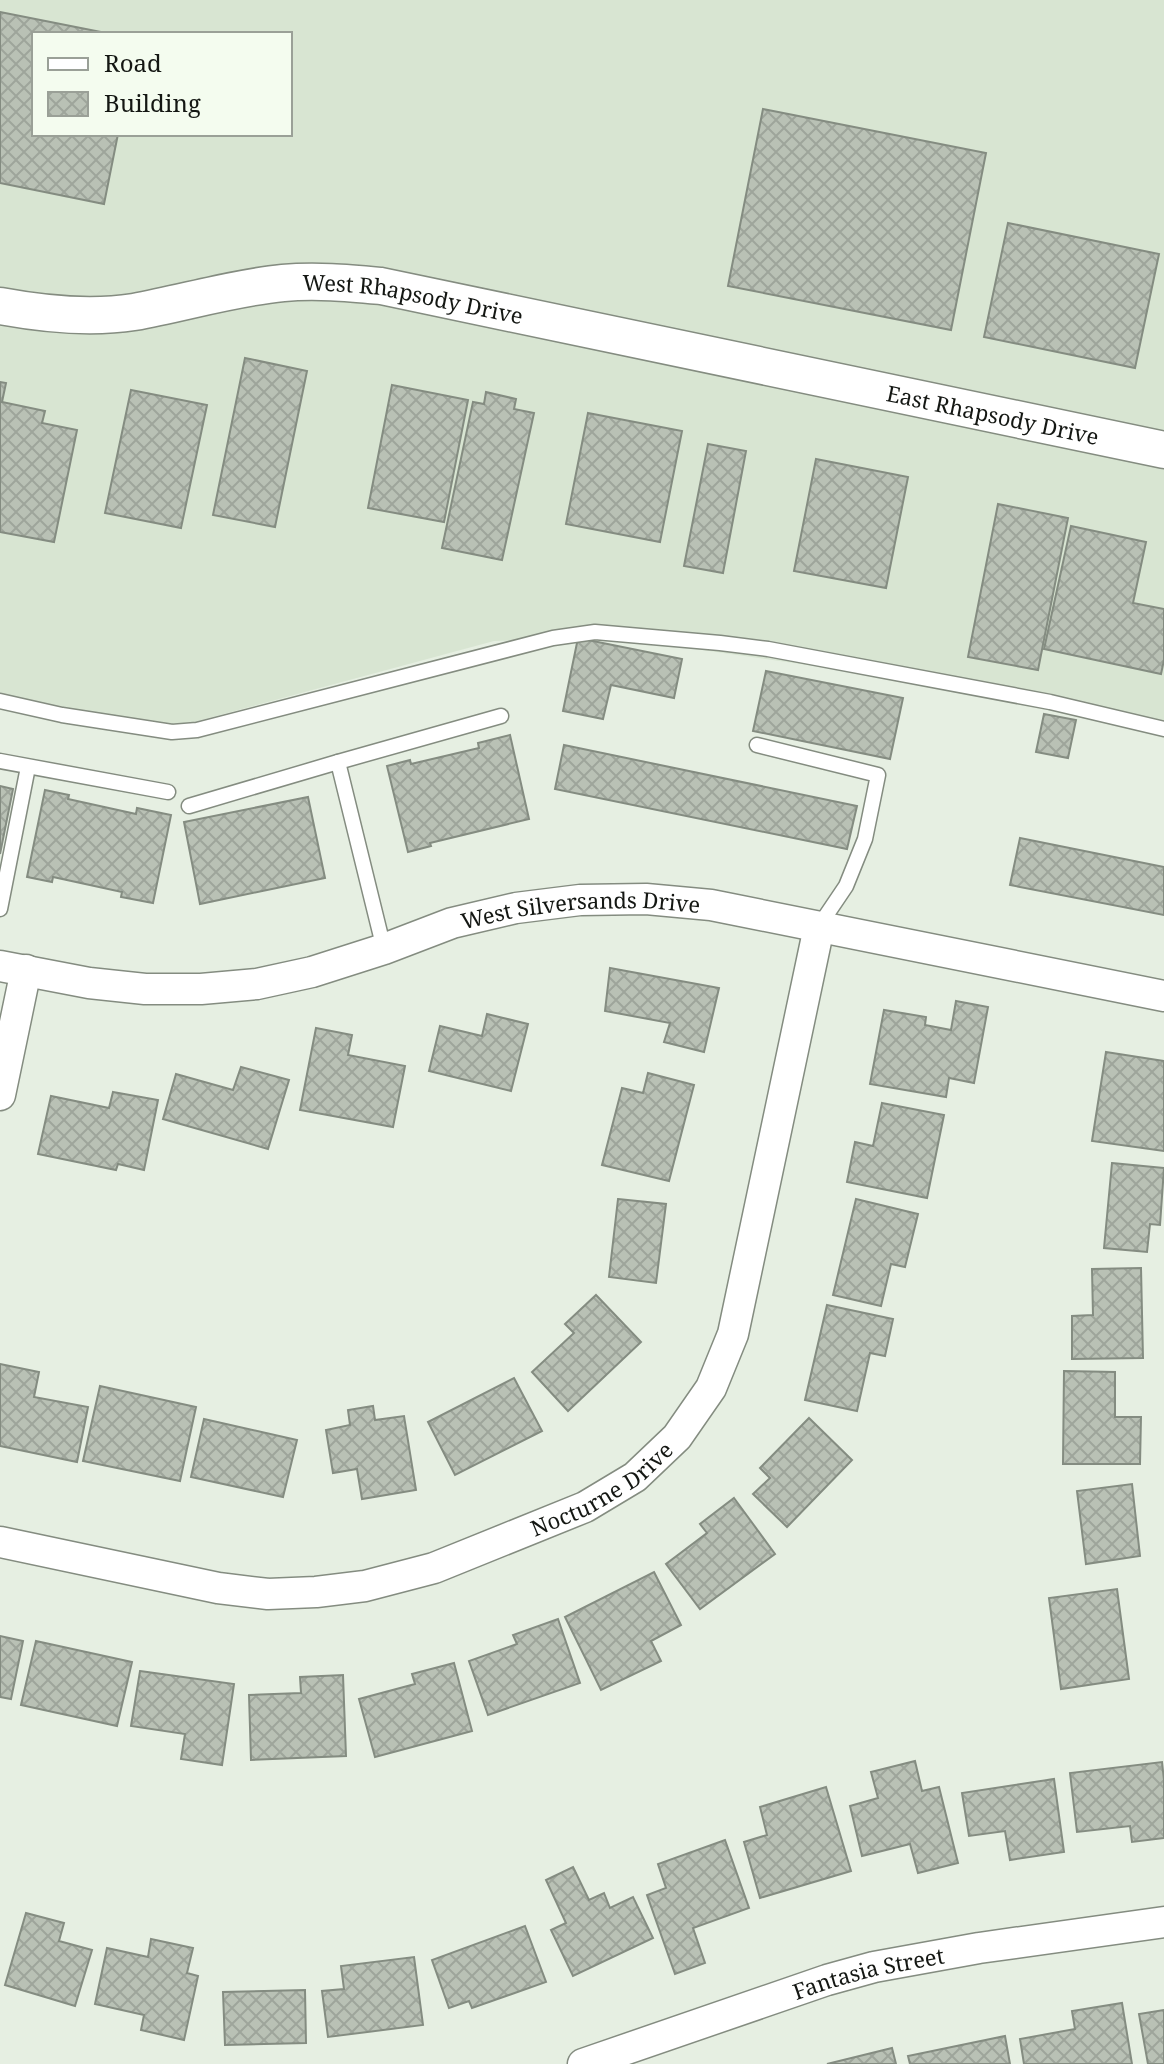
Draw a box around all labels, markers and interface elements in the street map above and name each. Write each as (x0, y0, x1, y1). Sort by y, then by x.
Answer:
legend (32, 32, 292, 136)
text: Road (104, 46, 162, 79)
text: Building (104, 86, 201, 119)
street label: West Rhapsody Drive (303, 267, 526, 330)
street label: East Rhapsody Drive (884, 377, 1102, 451)
street label: West Silversands Drive (458, 884, 702, 935)
street label: Nocturne Drive (526, 1434, 679, 1543)
street label: Fantasia Street (788, 1940, 947, 2006)

